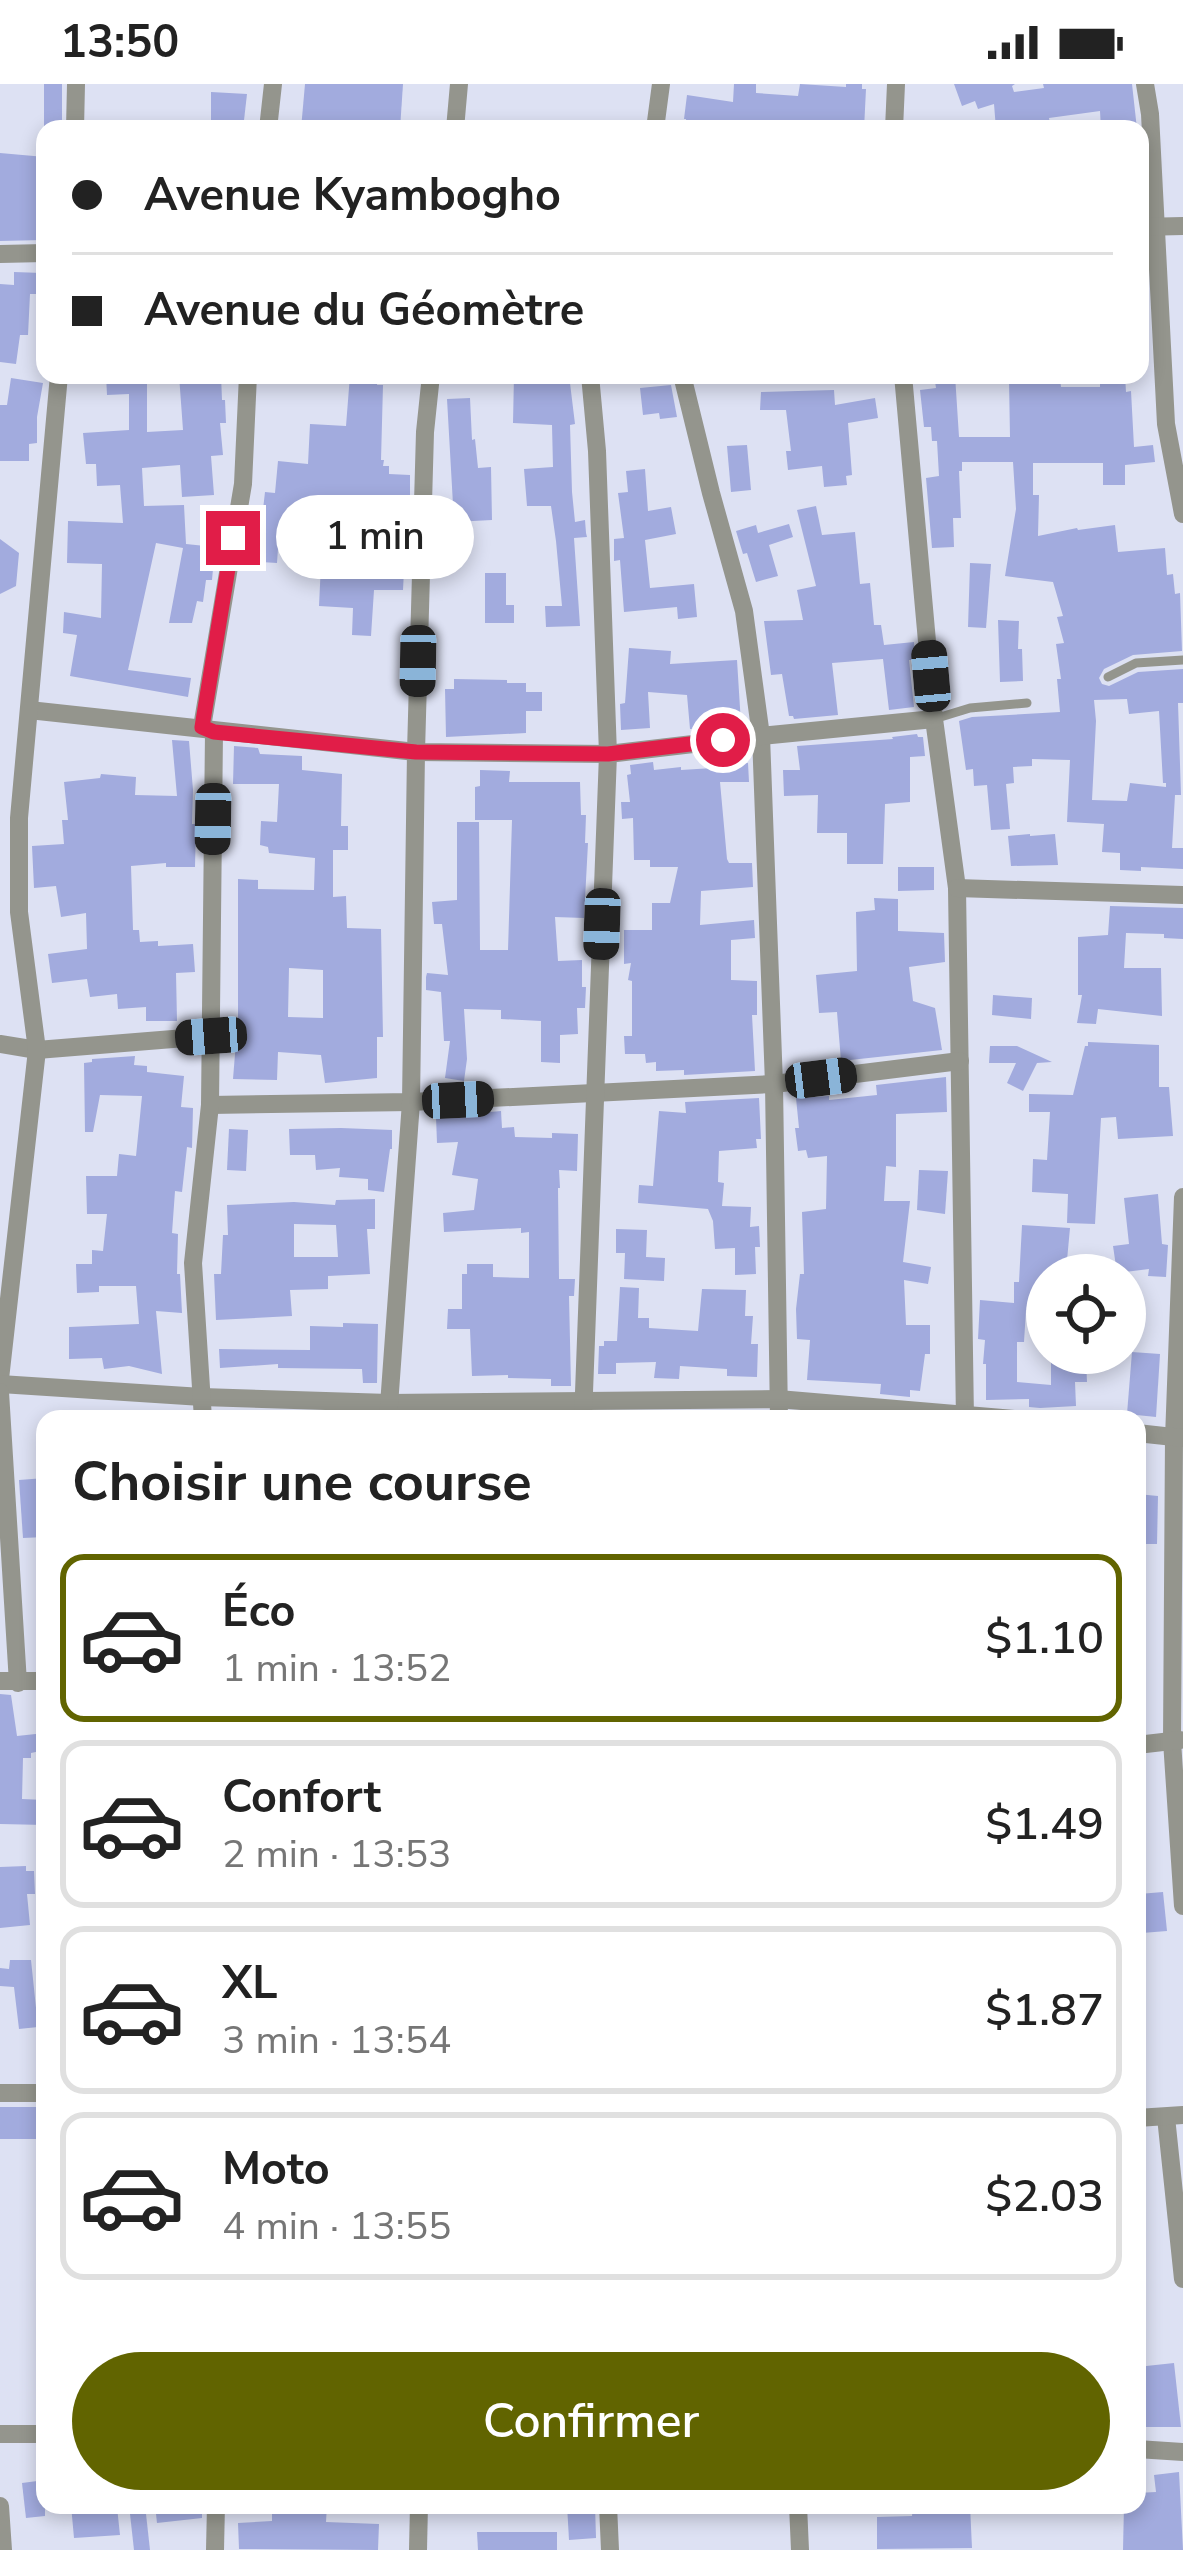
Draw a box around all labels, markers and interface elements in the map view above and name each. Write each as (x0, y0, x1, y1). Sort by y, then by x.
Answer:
text: 13:50 (60, 12, 179, 73)
text: Avenue Kyambogho (144, 165, 561, 226)
text: Avenue du Géomètre (144, 280, 584, 341)
callout: 1 min (275, 496, 473, 580)
text: 1 min (325, 510, 425, 563)
route end (206, 511, 260, 565)
car (399, 625, 437, 697)
car (910, 639, 952, 713)
route start (696, 713, 750, 767)
car (194, 783, 232, 855)
car (583, 887, 621, 961)
car (174, 1016, 248, 1056)
car (783, 1056, 859, 1100)
car (421, 1080, 495, 1120)
map controls (1026, 1254, 1146, 1374)
button: locate (1026, 1254, 1146, 1374)
text: Choisir une course (72, 1445, 532, 1519)
text: Éco (222, 1581, 295, 1642)
icon: car (78, 1584, 186, 1692)
text: $1.10 (985, 1608, 1104, 1669)
text: 1 min · 13:52 (222, 1642, 451, 1695)
text: Confort (222, 1767, 381, 1828)
icon: car (78, 1770, 186, 1878)
text: $1.49 (985, 1794, 1104, 1855)
text: 2 min · 13:53 (222, 1828, 451, 1881)
text: XL (222, 1953, 278, 2014)
icon: car (78, 1956, 186, 2064)
text: $1.87 (985, 1980, 1104, 2041)
text: 3 min · 13:54 (222, 2014, 451, 2067)
text: Moto (222, 2139, 330, 2200)
icon: car (78, 2142, 186, 2250)
text: $2.03 (985, 2166, 1104, 2227)
text: 4 min · 13:55 (222, 2200, 451, 2253)
button: Confirmer (72, 2352, 1110, 2490)

